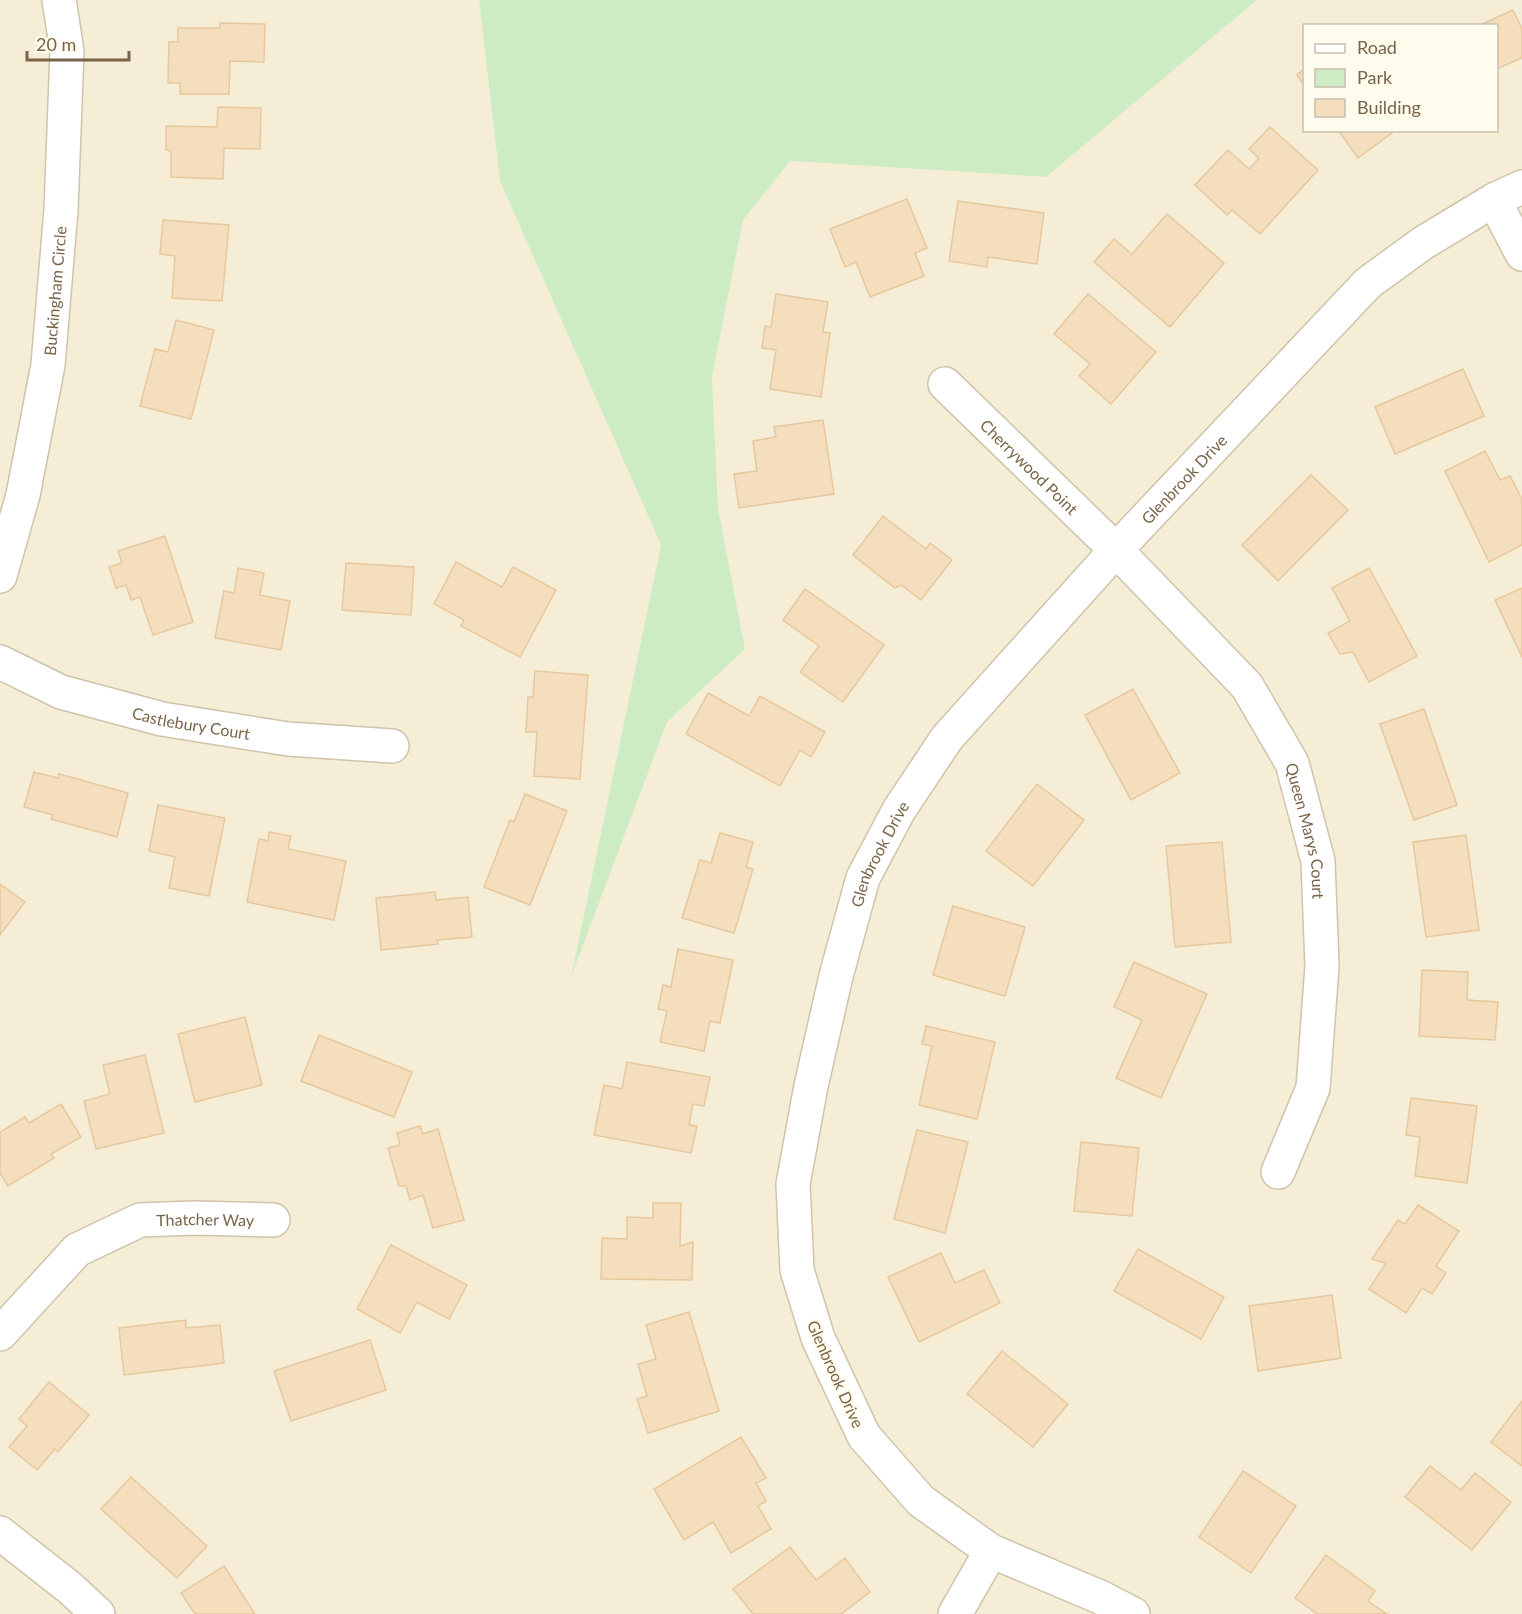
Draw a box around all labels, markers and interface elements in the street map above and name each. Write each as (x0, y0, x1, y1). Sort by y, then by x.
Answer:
scale bar (27, 24, 129, 62)
legend (1303, 24, 1498, 132)
text: 20 m (36, 33, 76, 55)
text: Road (1357, 36, 1397, 58)
text: Park (1357, 66, 1393, 88)
text: Building (1357, 96, 1421, 118)
street label: Buckingham Circle (39, 225, 69, 356)
street label: Cherrywood Point (977, 415, 1083, 518)
street label: Glenbrook Drive (1137, 430, 1230, 527)
street label: Castlebury Court (130, 702, 252, 742)
street label: Queen Marys Court (1283, 761, 1329, 899)
street label: Glenbrook Drive (846, 797, 912, 909)
street label: Thatcher Way (156, 1208, 255, 1229)
street label: Glenbrook Drive (804, 1317, 868, 1431)

